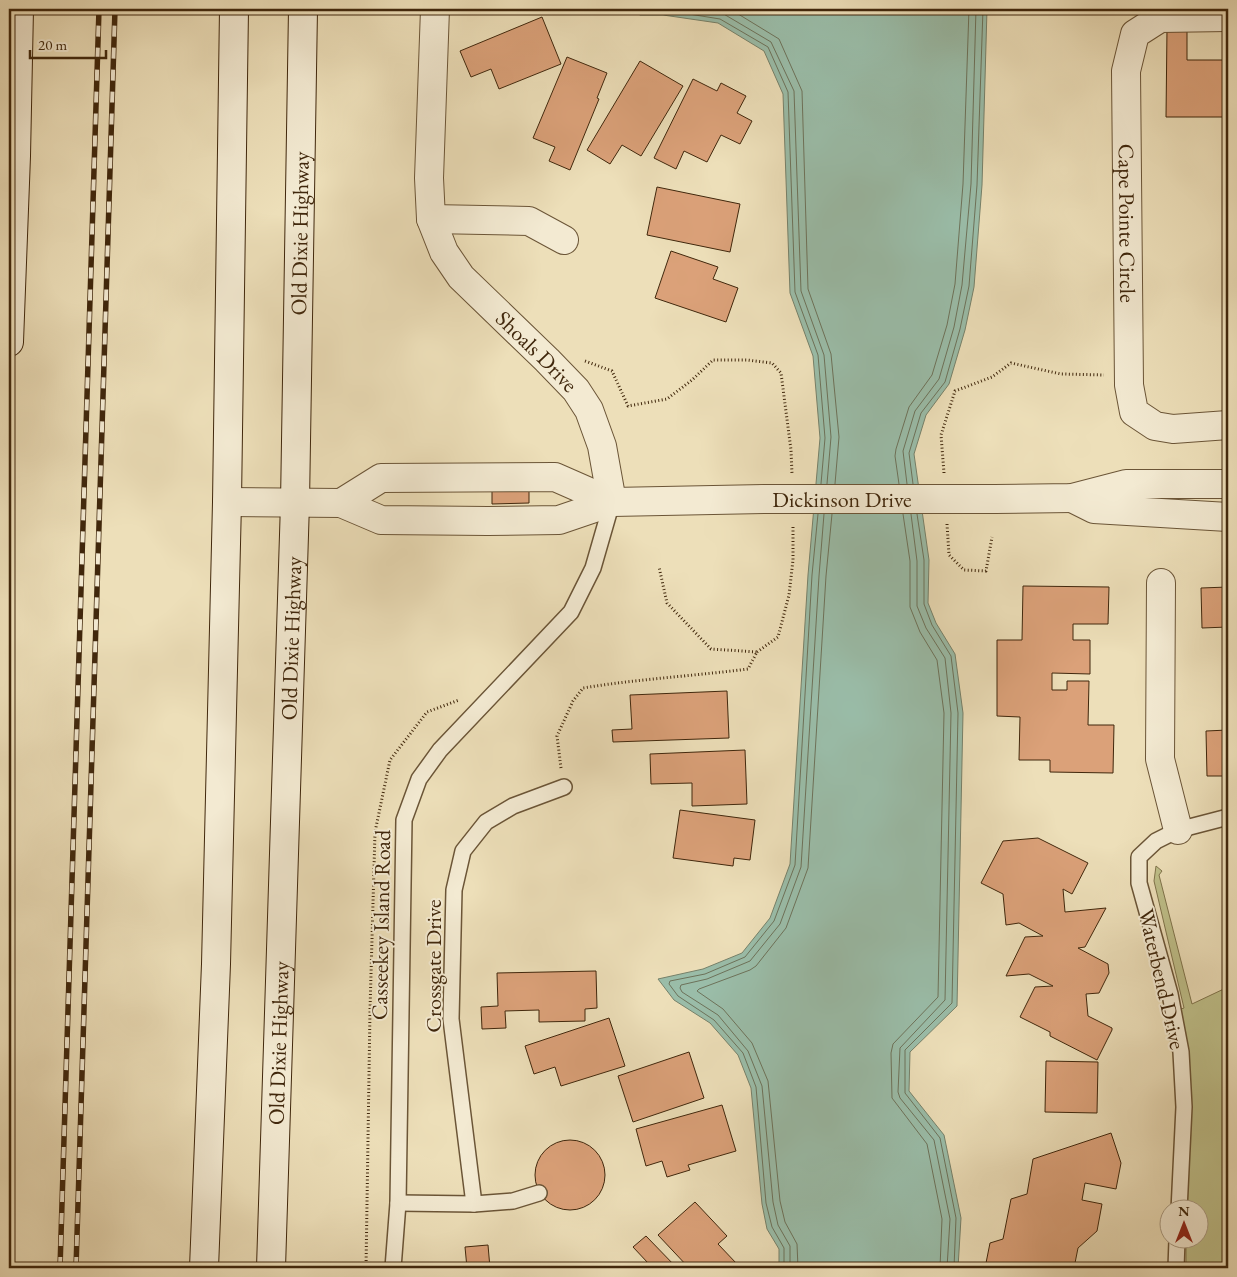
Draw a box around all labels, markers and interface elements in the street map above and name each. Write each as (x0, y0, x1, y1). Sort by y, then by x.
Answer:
scale bar (30, 28, 106, 60)
text: 20 m (38, 35, 67, 54)
street label: Cape Pointe Circle (1112, 144, 1143, 303)
street label: Old Dixie Highway (284, 151, 315, 316)
street label: Shoals Drive (490, 304, 585, 398)
street label: Dickinson Drive (772, 485, 912, 514)
street label: Old Dixie Highway (274, 556, 308, 721)
street label: Casseekey Island Road (365, 829, 397, 1020)
street label: Crossgate Drive (419, 899, 448, 1033)
street label: Waterbend Drive (1132, 906, 1192, 1053)
street label: Old Dixie Highway (261, 960, 295, 1126)
north arrow (1160, 1200, 1210, 1250)
text: N (1178, 1202, 1190, 1220)

